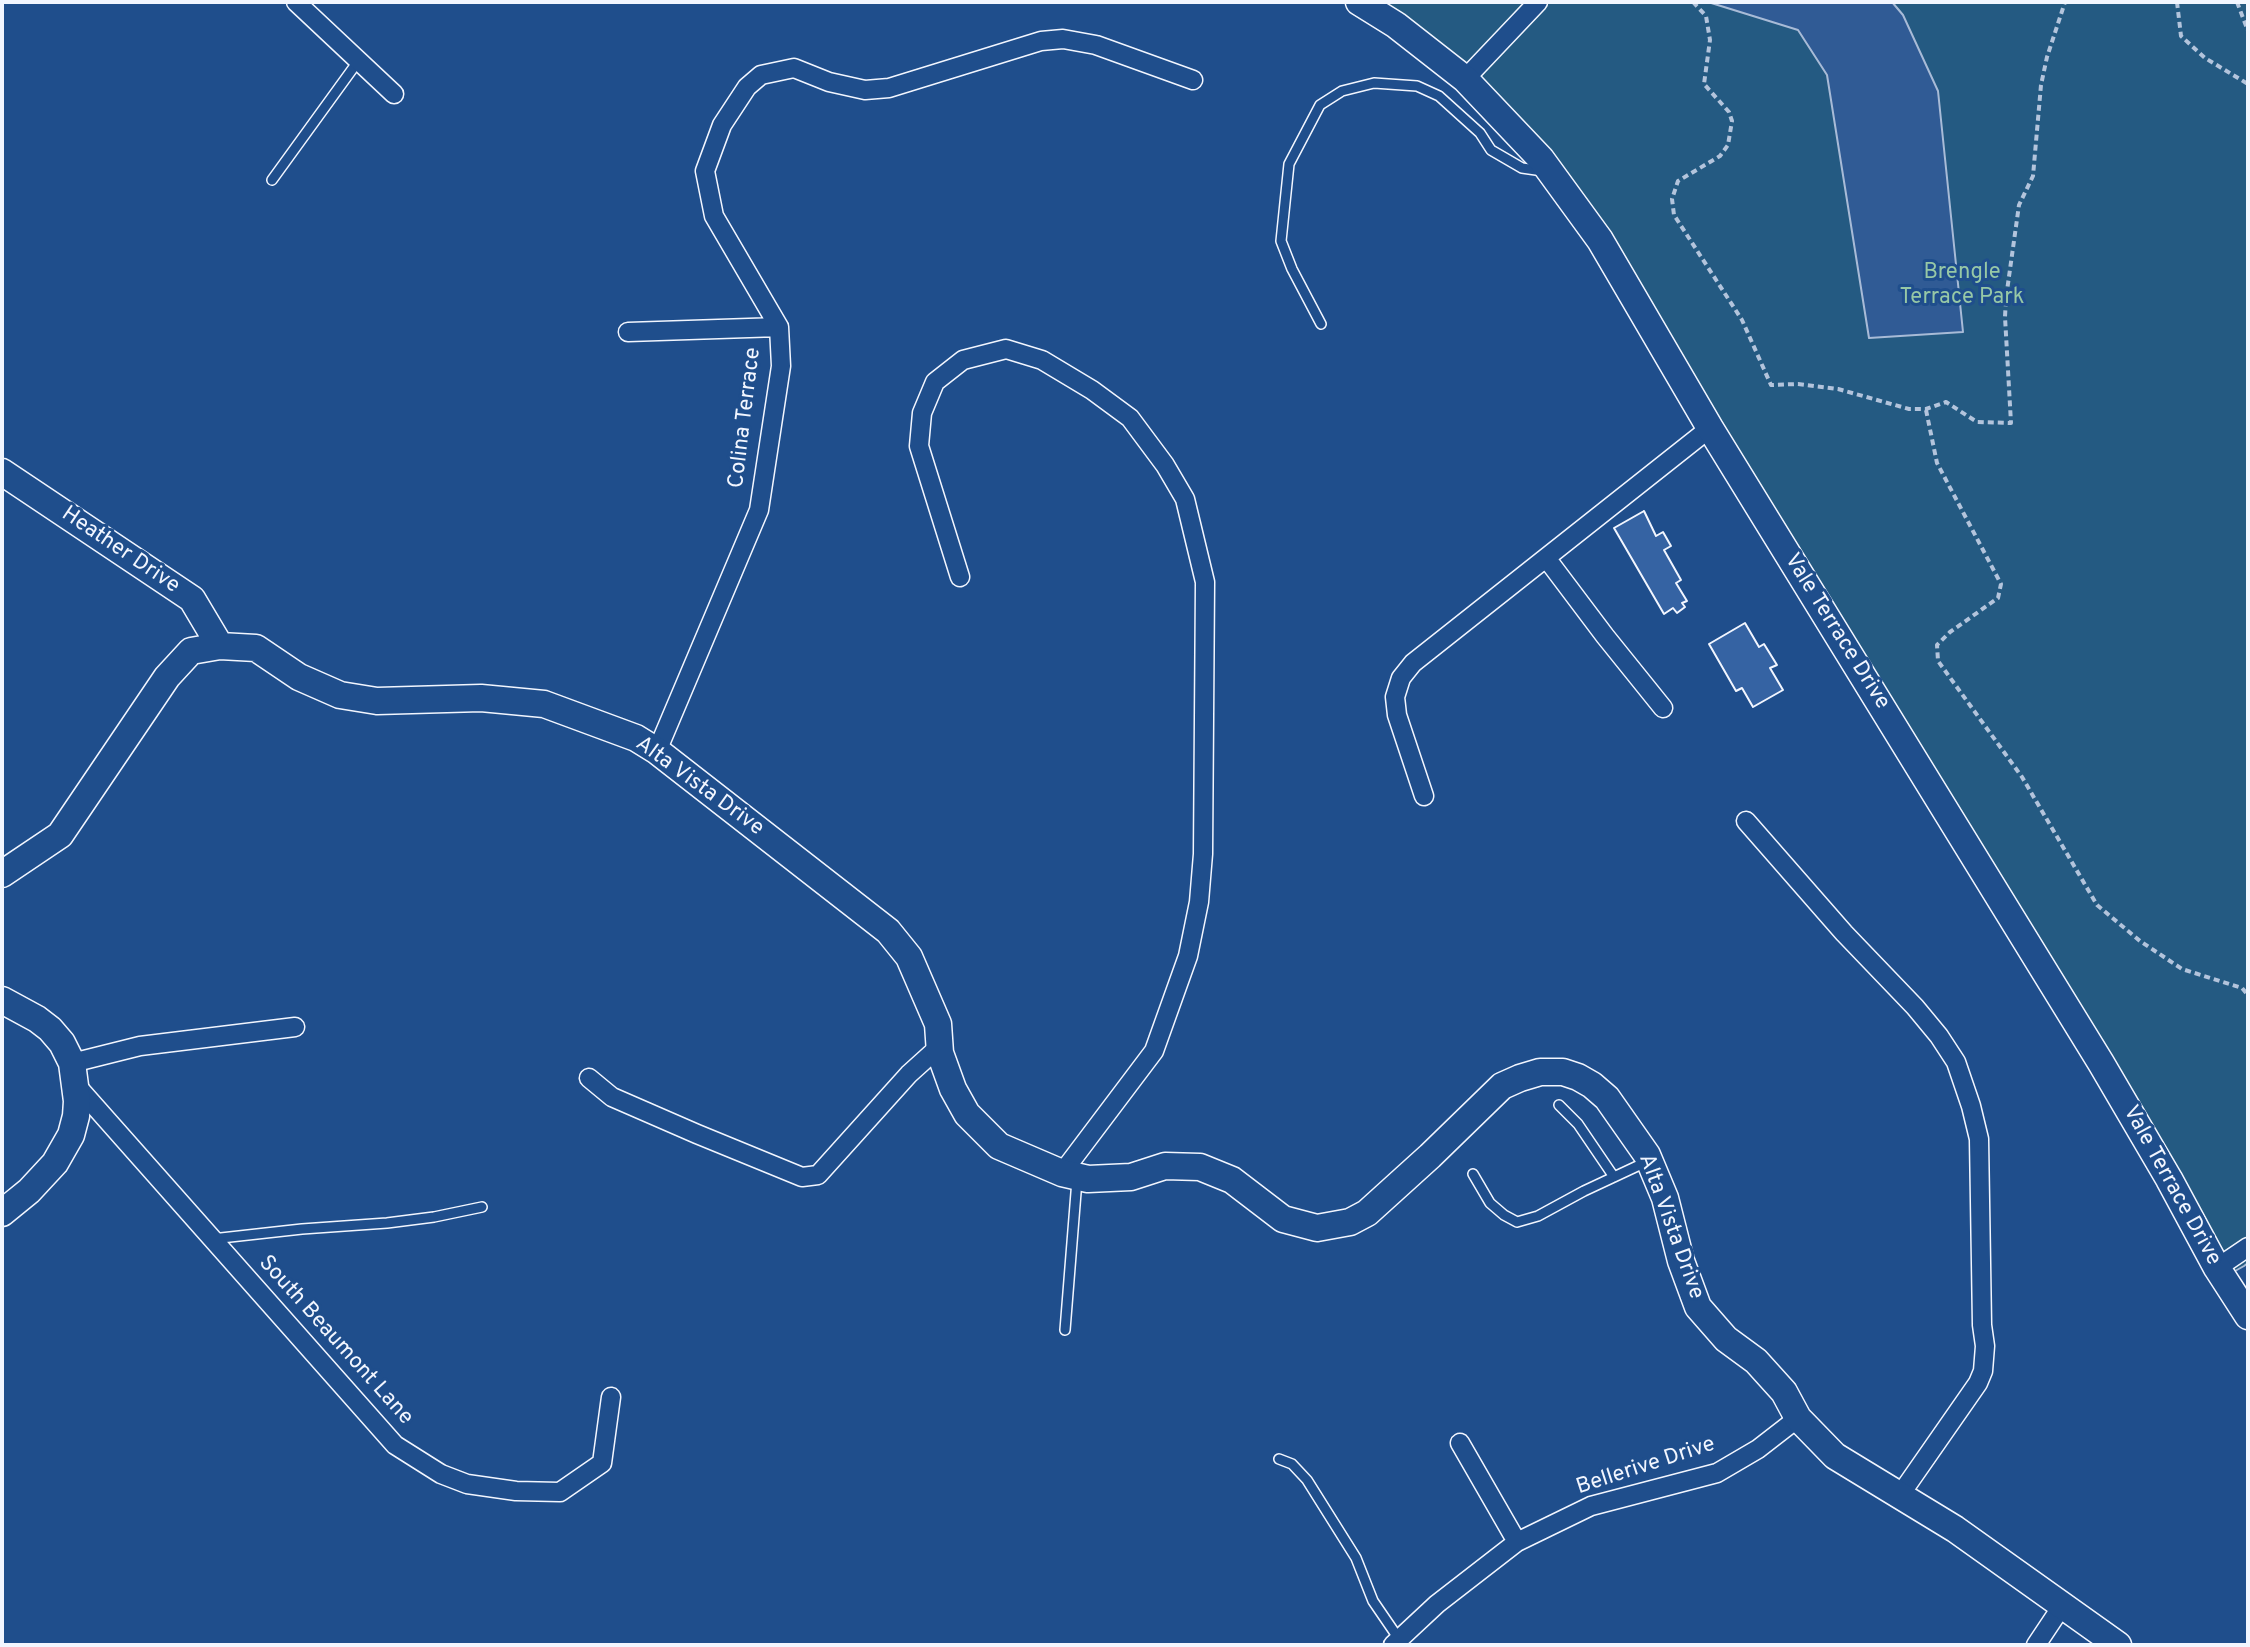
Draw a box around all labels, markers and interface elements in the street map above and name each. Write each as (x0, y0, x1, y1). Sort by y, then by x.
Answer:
park label: Brengle Terrace Park (1900, 261, 2024, 312)
street label: Colina Terrace (724, 346, 768, 490)
street label: Heather Drive (56, 502, 184, 600)
street label: Vale Terrace Drive (1777, 549, 1895, 715)
street label: Alta Vista Drive (630, 731, 768, 843)
street label: Vale Terrace Drive (2116, 1101, 2226, 1271)
street label: Alta Vista Drive (1632, 1151, 1708, 1303)
street label: South Beaumont Lane (252, 1251, 418, 1431)
street label: Bellerive Drive (1573, 1432, 1719, 1502)

